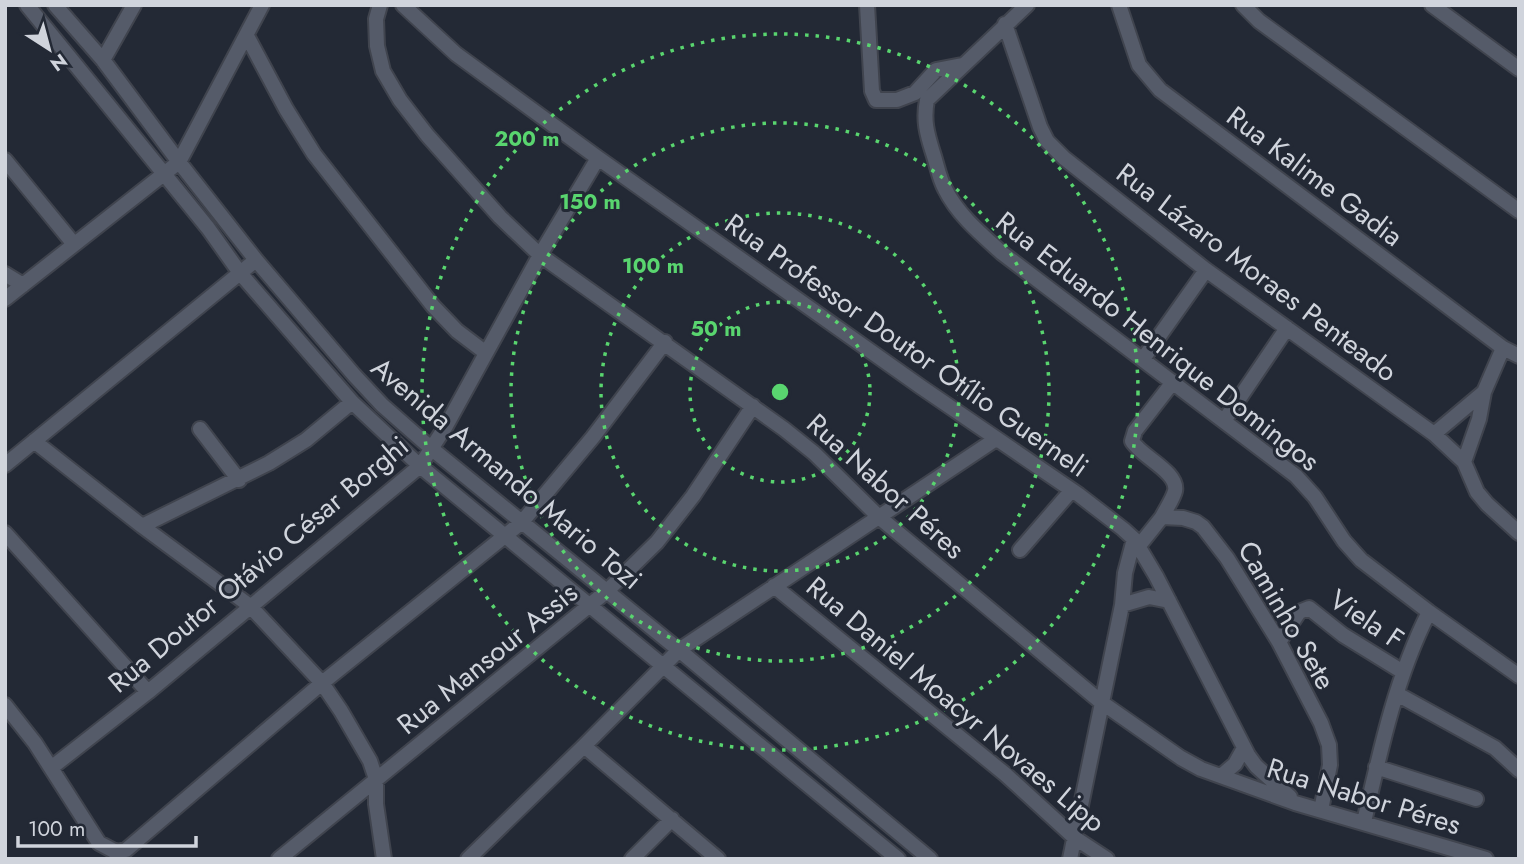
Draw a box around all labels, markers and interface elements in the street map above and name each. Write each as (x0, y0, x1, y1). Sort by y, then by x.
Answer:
north arrow (14, 14, 84, 84)
text: N (45, 47, 73, 78)
street label: Rua Kalime Gadia (1218, 96, 1412, 257)
text: 200 m (494, 124, 560, 154)
street label: Rua Lázaro Moraes Penteado (1108, 153, 1406, 392)
text: 150 m (559, 187, 621, 217)
street label: Rua Eduardo Henrique Domingos (987, 202, 1328, 481)
street label: Rua Professor Doutor Otílio Guerneli (717, 204, 1097, 487)
text: 100 m (622, 251, 684, 281)
text: 50 m (691, 314, 741, 344)
street label: Avenida Armando Mario Tozi (362, 347, 651, 599)
centre of rings (768, 380, 792, 404)
street label: Rua Nabor Péres (797, 404, 974, 569)
street label: Rua Doutor Otávio César Borghi (99, 426, 418, 703)
street label: Caminho Sete (1227, 533, 1346, 697)
street label: Rua Daniel Moacyr Novaes Lipp (797, 567, 1114, 842)
street label: Rua Mansour Assis (388, 573, 586, 744)
street label: Viela F (1321, 579, 1412, 659)
street label: Rua Nabor Péres (1262, 748, 1466, 845)
scale bar (18, 804, 196, 848)
text: 100 m (28, 814, 85, 844)

